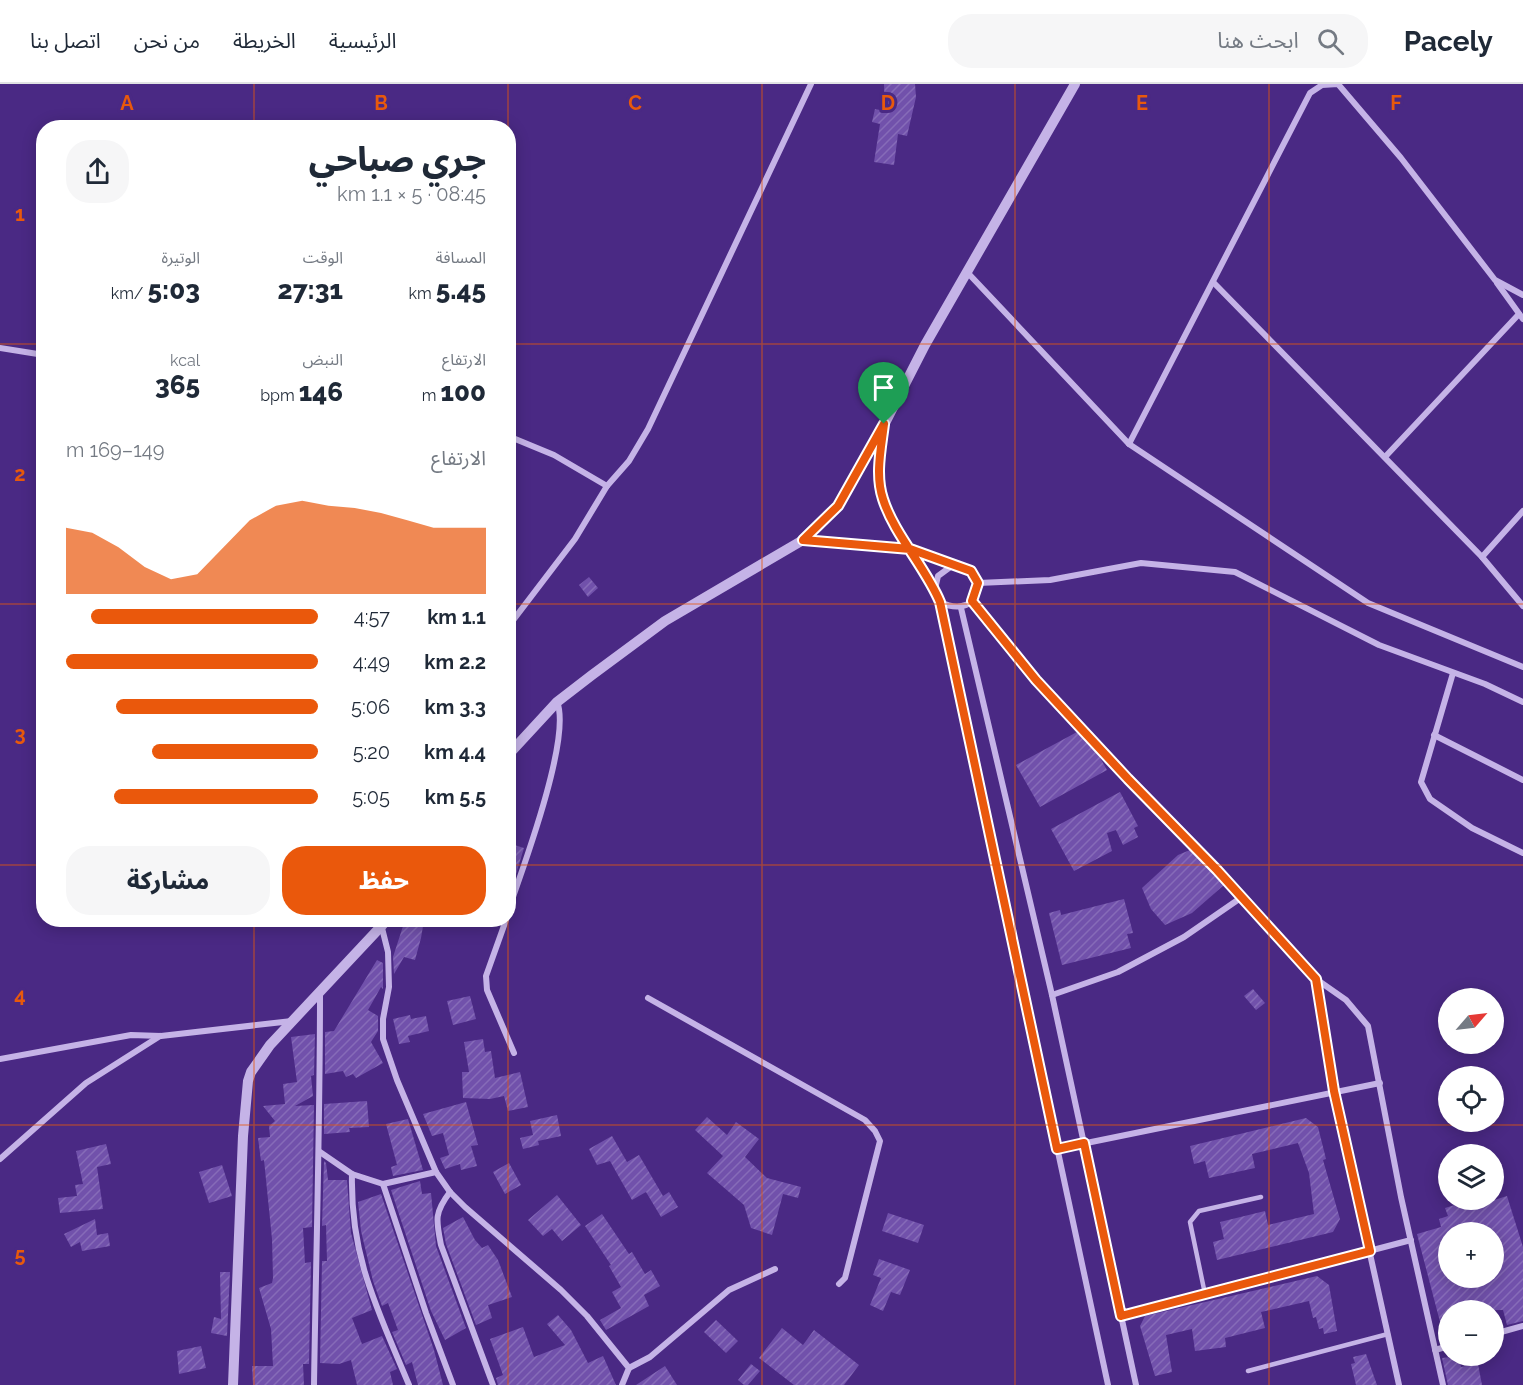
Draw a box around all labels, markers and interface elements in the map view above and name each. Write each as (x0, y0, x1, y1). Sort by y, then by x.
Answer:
search box (948, 14, 1368, 68)
icon: search (1314, 25, 1347, 58)
text: Pacely (1404, 25, 1493, 58)
text: ابحث هنا (1217, 27, 1299, 53)
text: اتصل بنا (30, 28, 101, 53)
text: من نحن (134, 28, 200, 53)
text: الخريطة (233, 28, 296, 53)
text: الرئيسية (329, 28, 396, 53)
text: A (120, 91, 134, 115)
text: B (374, 91, 388, 115)
text: C (628, 91, 642, 115)
text: D (881, 91, 895, 115)
text: E (1136, 91, 1148, 115)
text: F (1390, 91, 1402, 115)
button: share (66, 140, 129, 203)
text: جري صباحي (309, 140, 486, 179)
text: 08:45 · 5 × 1.1 km (337, 182, 486, 206)
text: 1 (15, 202, 25, 226)
text: الوتيرة (162, 248, 200, 267)
text: الوقت (303, 248, 343, 267)
text: المسافة (436, 248, 486, 267)
text: 5:03 (148, 275, 200, 305)
text: 27:31 (278, 275, 343, 305)
text: 5.45 (436, 275, 486, 305)
text: /km (111, 284, 148, 303)
text: km (408, 284, 436, 303)
text: النبض (302, 350, 343, 369)
text: الارتفاع (442, 350, 486, 369)
text: kcal (170, 351, 200, 370)
pin (858, 362, 909, 424)
text: 365 (155, 370, 200, 400)
icon: arrive (867, 371, 900, 404)
text: 146 (299, 377, 343, 407)
text: 100 (441, 377, 486, 407)
text: bpm (260, 386, 299, 405)
text: m (422, 386, 441, 405)
text: 149–169 m (66, 438, 164, 462)
text: الارتفاع (431, 446, 486, 470)
text: 2 (14, 462, 26, 486)
text: 4:57 (354, 605, 390, 629)
text: 1.1 km (427, 605, 486, 629)
text: 4:49 (353, 650, 390, 674)
text: 2.2 km (424, 650, 486, 674)
text: 5:06 (351, 695, 390, 719)
text: 3.3 km (425, 695, 486, 719)
text: 3 (14, 722, 26, 746)
text: 5:20 (353, 740, 390, 764)
text: 4.4 km (424, 740, 486, 764)
text: 5:05 (352, 785, 390, 809)
text: 5.5 km (425, 785, 486, 809)
button: مشاركة (66, 846, 270, 915)
button: حفظ (282, 846, 486, 915)
text: 4 (14, 983, 26, 1007)
north arrow (1438, 988, 1504, 1054)
map controls (1438, 988, 1504, 1366)
button: locate (1438, 1066, 1504, 1132)
button: layers (1438, 1144, 1504, 1210)
button: + (1438, 1222, 1504, 1288)
text: 5 (14, 1243, 26, 1267)
button: − (1438, 1300, 1504, 1366)

